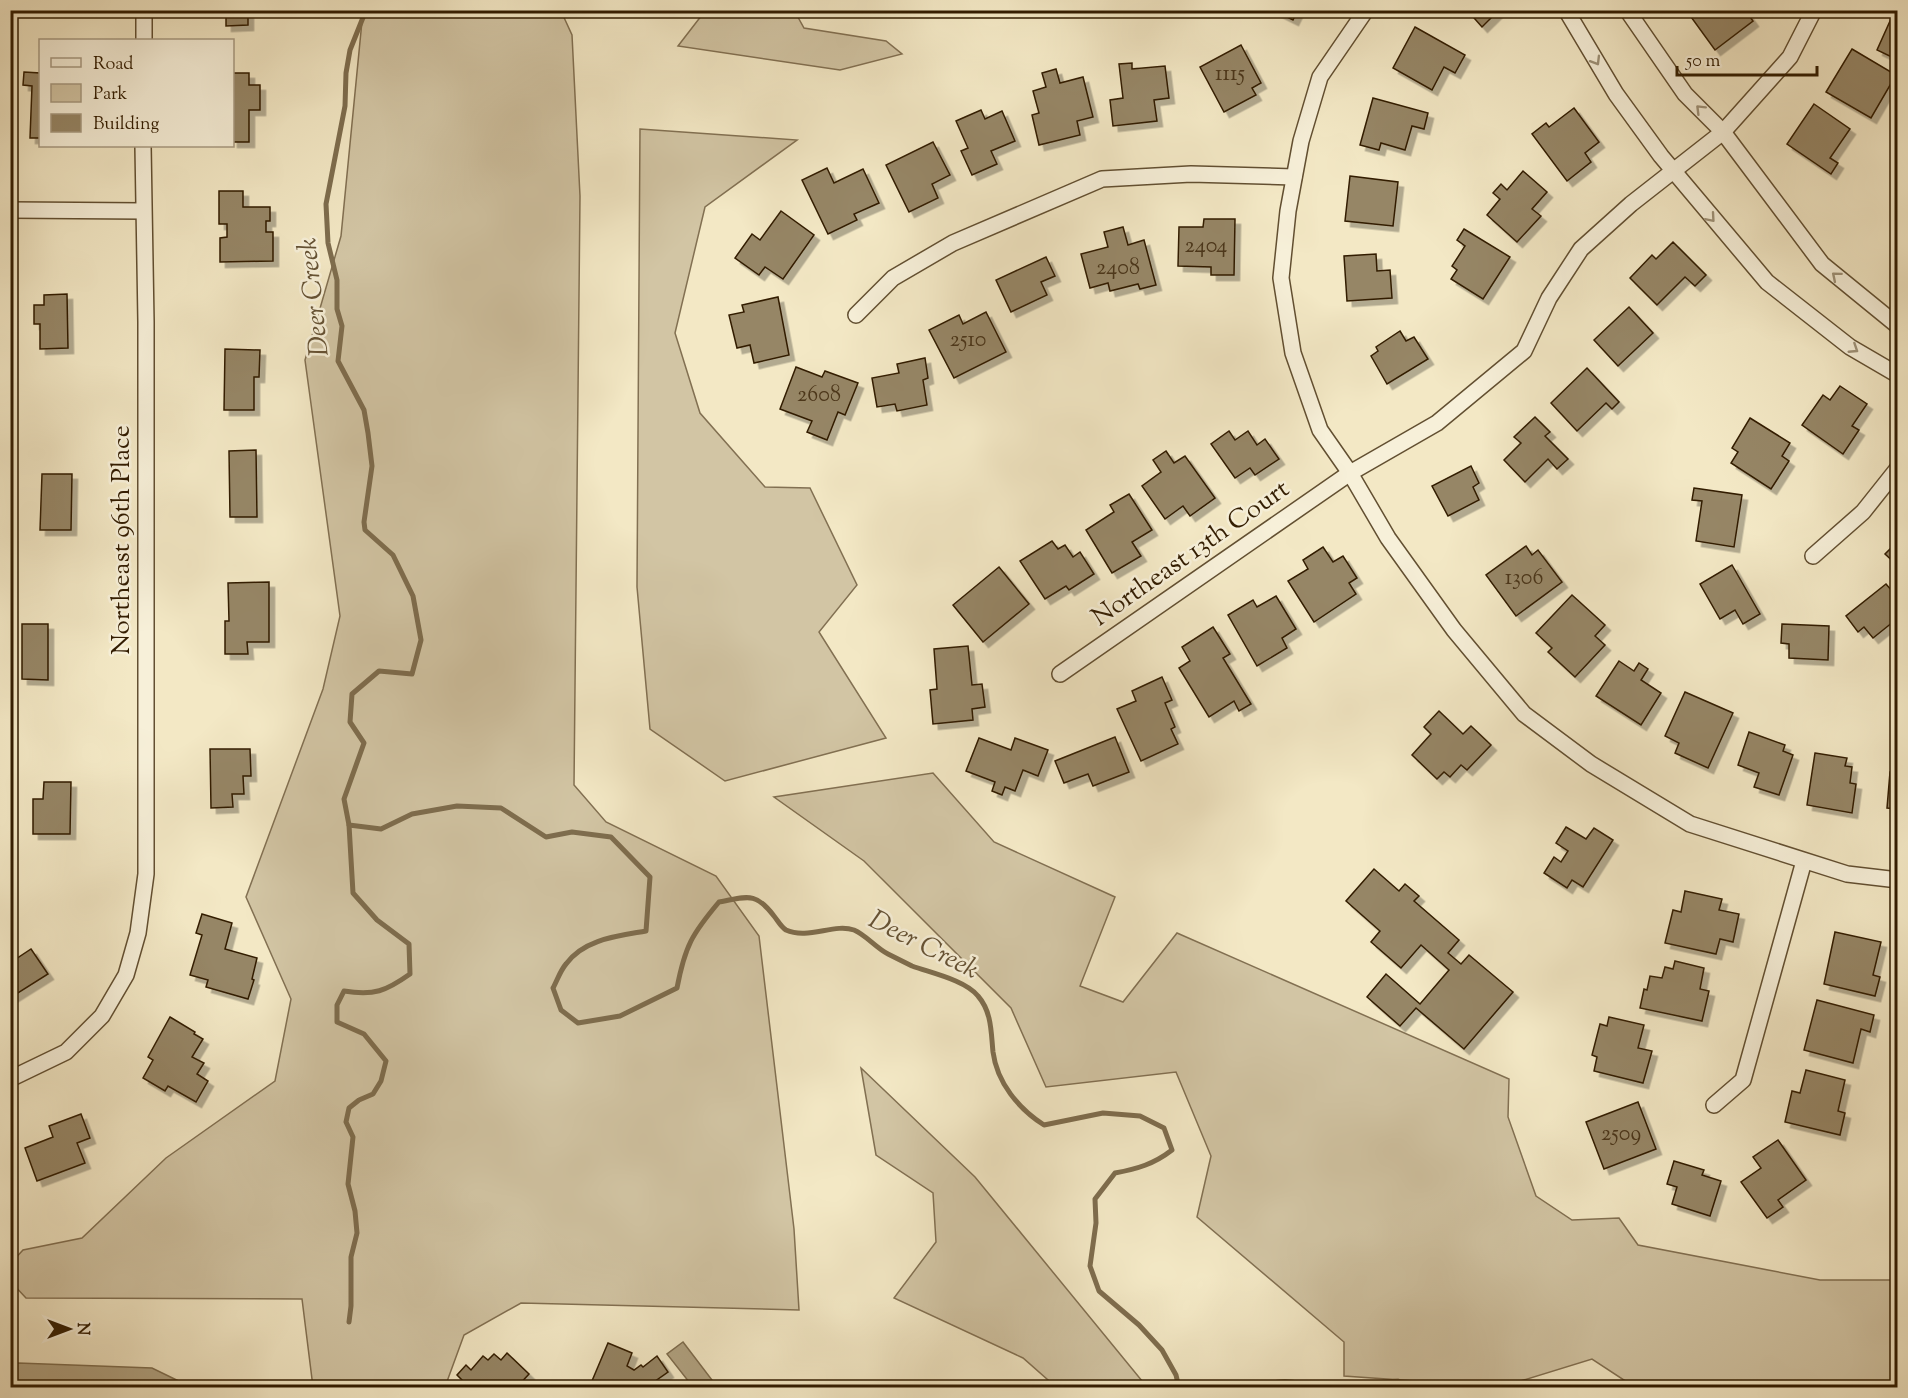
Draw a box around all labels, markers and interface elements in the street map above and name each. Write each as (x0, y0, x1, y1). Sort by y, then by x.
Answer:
legend (39, 39, 234, 147)
scale bar (1677, 39, 1816, 77)
text: 50 m (1685, 49, 1721, 75)
text: Road (93, 52, 133, 78)
one-way arrow (1589, 55, 1600, 65)
house number: 1115 (1215, 59, 1245, 91)
text: Park (93, 82, 128, 108)
one-way arrow (1697, 105, 1708, 116)
text: Building (93, 112, 159, 138)
one-way arrow (1704, 211, 1715, 222)
house number: 2404 (1185, 231, 1227, 263)
water label: Deer Creek (289, 236, 341, 358)
house number: 2408 (1096, 253, 1140, 285)
one-way arrow (1832, 272, 1843, 283)
house number: 2510 (950, 325, 986, 357)
one-way arrow (1848, 341, 1859, 352)
house number: 2608 (797, 380, 841, 412)
street label: Northeast 96th Place (104, 425, 141, 655)
street label: Northeast 13th Court (1085, 472, 1297, 636)
house number: 1306 (1505, 563, 1543, 595)
water label: Deer Creek (861, 902, 985, 990)
house number: 2509 (1601, 1119, 1641, 1151)
north arrow (39, 1299, 99, 1359)
text: N (70, 1323, 93, 1336)

